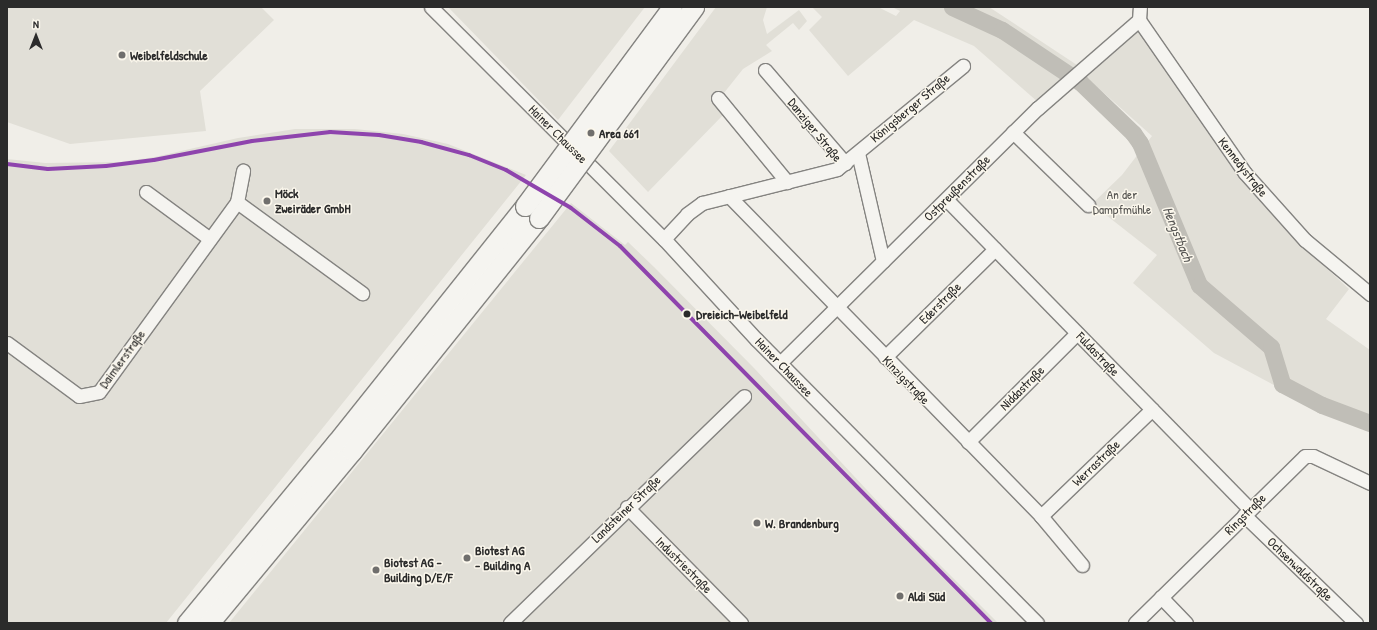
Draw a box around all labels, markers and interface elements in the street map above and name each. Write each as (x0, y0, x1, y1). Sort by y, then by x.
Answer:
north arrow (16, 16, 56, 56)
text: N (33, 17, 39, 31)
place label: Weibelfeldschule (130, 47, 208, 63)
marker: Weibelfeldschule (117, 50, 127, 60)
street label: Königsberger Straße (867, 70, 953, 146)
street label: Danziger Straße (785, 95, 845, 165)
street label: Hainer Chaussee (525, 101, 591, 167)
place label: Area 661 (599, 125, 639, 141)
marker: Area 661 (586, 128, 596, 138)
street label: Kennedystraße (1215, 134, 1271, 200)
street label: Ostpreußenstraße (921, 152, 993, 224)
place label: Möck Zweiräder GmbH (275, 186, 351, 217)
park label: An der Dampfmühle (1093, 187, 1151, 218)
marker: Möck Zweiräder GmbH (262, 196, 272, 206)
water label: Hengstbach (1159, 204, 1197, 264)
street label: Ederstraße (916, 279, 964, 327)
place label: Dreieich-Weibelfeld (696, 306, 788, 322)
marker: Dreieich-Weibelfeld (681, 308, 693, 320)
street label: Daimlerstraße (96, 327, 148, 391)
street label: Fuldastraße (1073, 329, 1123, 379)
street label: Hainer Chaussee (752, 334, 816, 400)
street label: Kinzigstraße (879, 352, 933, 408)
street label: Niddastraße (996, 362, 1048, 414)
street label: Werrastraße (1069, 437, 1123, 489)
street label: Landsteiner Straße (588, 472, 664, 546)
street label: Ringstraße (1221, 490, 1269, 538)
place label: W. Brandenburg (765, 515, 839, 531)
marker: W. Brandenburg (752, 518, 762, 528)
street label: Industriestraße (653, 534, 715, 596)
street label: Ochsenwaldstraße (1264, 534, 1336, 604)
place label: Biotest AG - Building A (475, 543, 530, 574)
marker: Biotest AG - Building A (462, 553, 472, 563)
place label: Biotest AG - Building D/E/F (384, 555, 453, 586)
marker: Biotest AG - Building D/E/F (371, 565, 381, 575)
place label: Aldi Süd (908, 588, 945, 604)
marker: Aldi Süd (895, 591, 905, 601)

